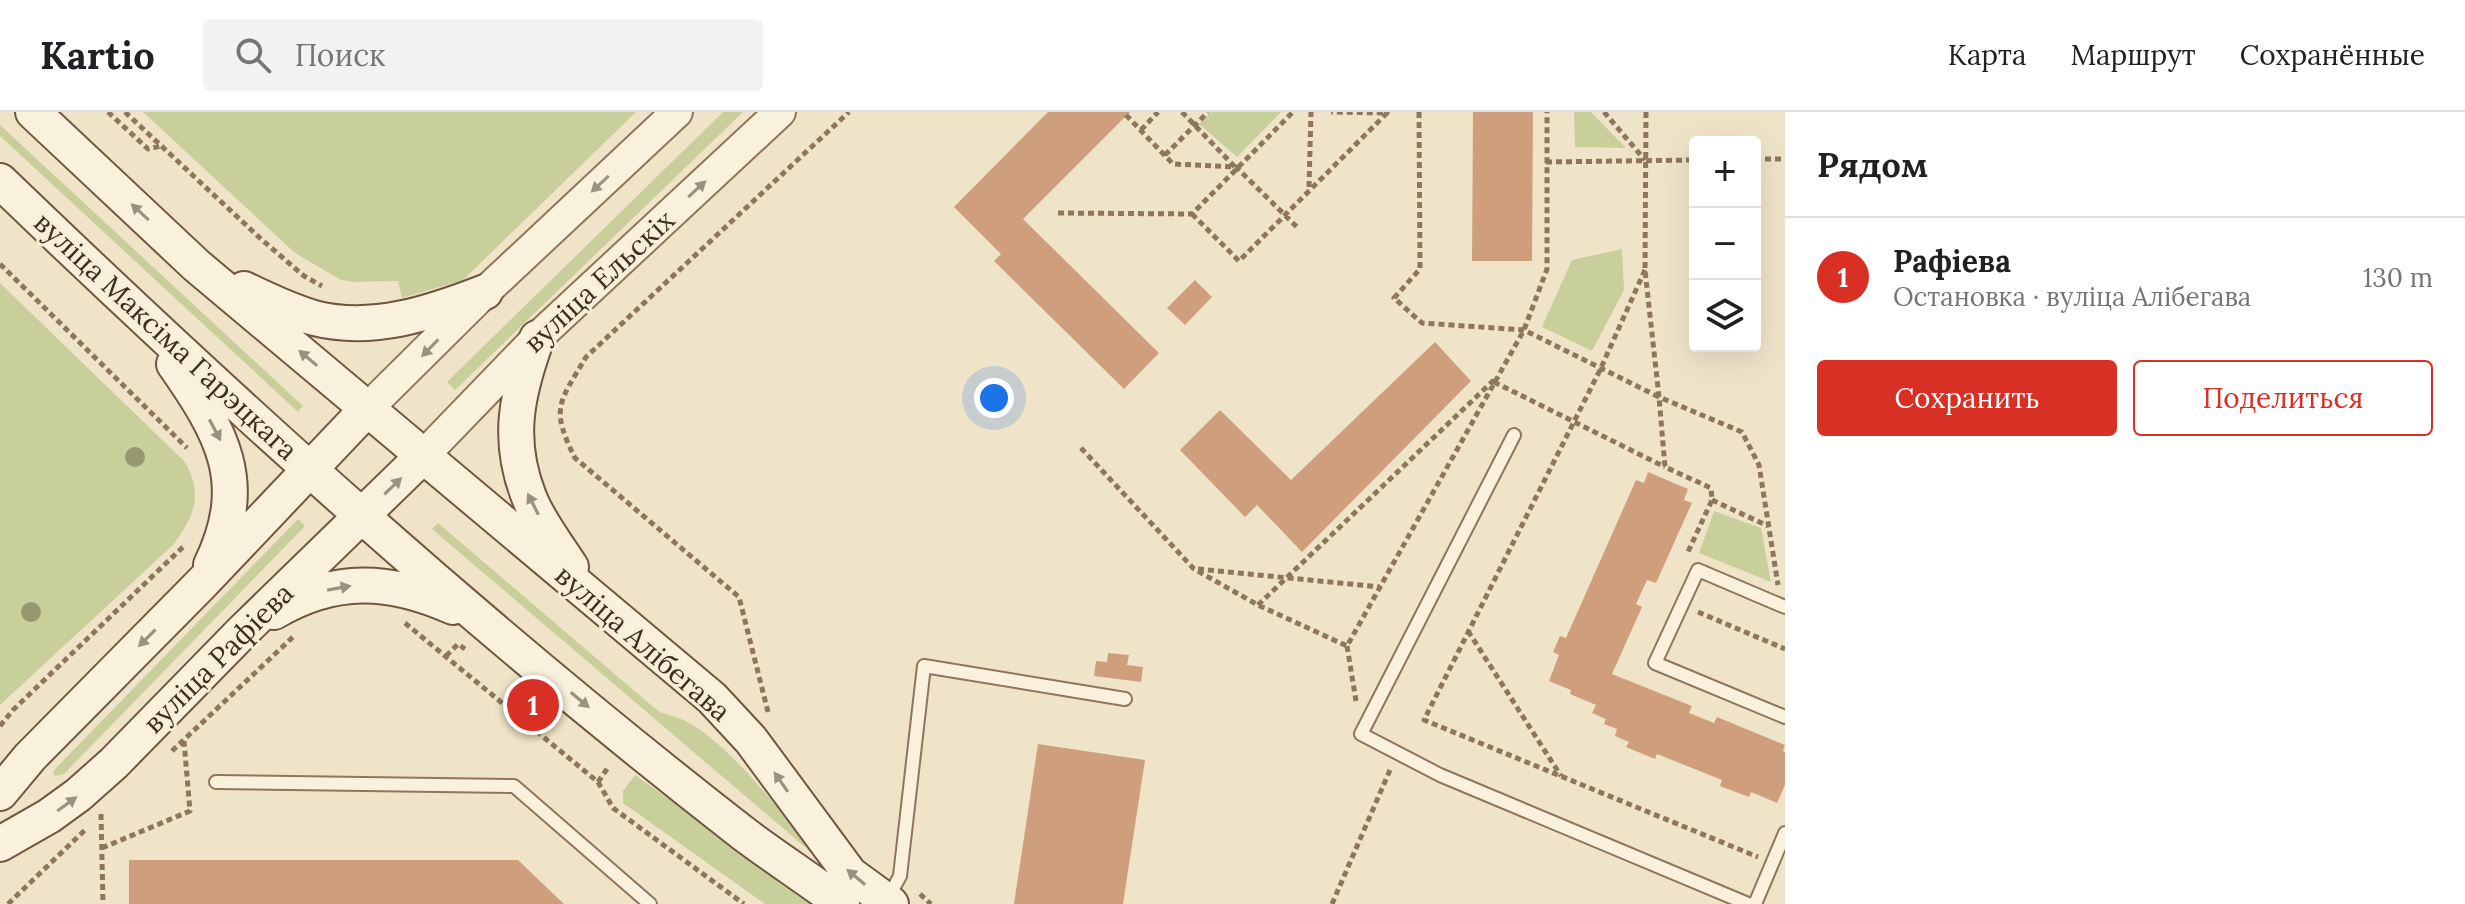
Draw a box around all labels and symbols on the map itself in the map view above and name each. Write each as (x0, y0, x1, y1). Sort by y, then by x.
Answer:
one-way arrow (591, 175, 610, 193)
one-way arrow (687, 181, 706, 199)
street label: вуліца Ельскіх (516, 202, 682, 360)
street label: вуліца Максіма Гарэцкага (27, 204, 305, 468)
one-way arrow (131, 204, 150, 222)
one-way arrow (421, 338, 440, 357)
one-way arrow (298, 350, 318, 367)
your location (974, 378, 1014, 418)
one-way arrow (208, 418, 222, 441)
one-way arrow (383, 477, 402, 495)
one-way arrow (527, 493, 541, 515)
street label: вуліца Алібегава (548, 557, 738, 729)
street label: вуліца Рафіева (135, 575, 301, 741)
one-way arrow (326, 581, 351, 593)
one-way arrow (139, 628, 157, 647)
pin: 1 (507, 675, 559, 735)
one-way arrow (569, 691, 589, 708)
one-way arrow (774, 772, 789, 793)
one-way arrow (56, 796, 77, 812)
one-way arrow (847, 869, 867, 886)

